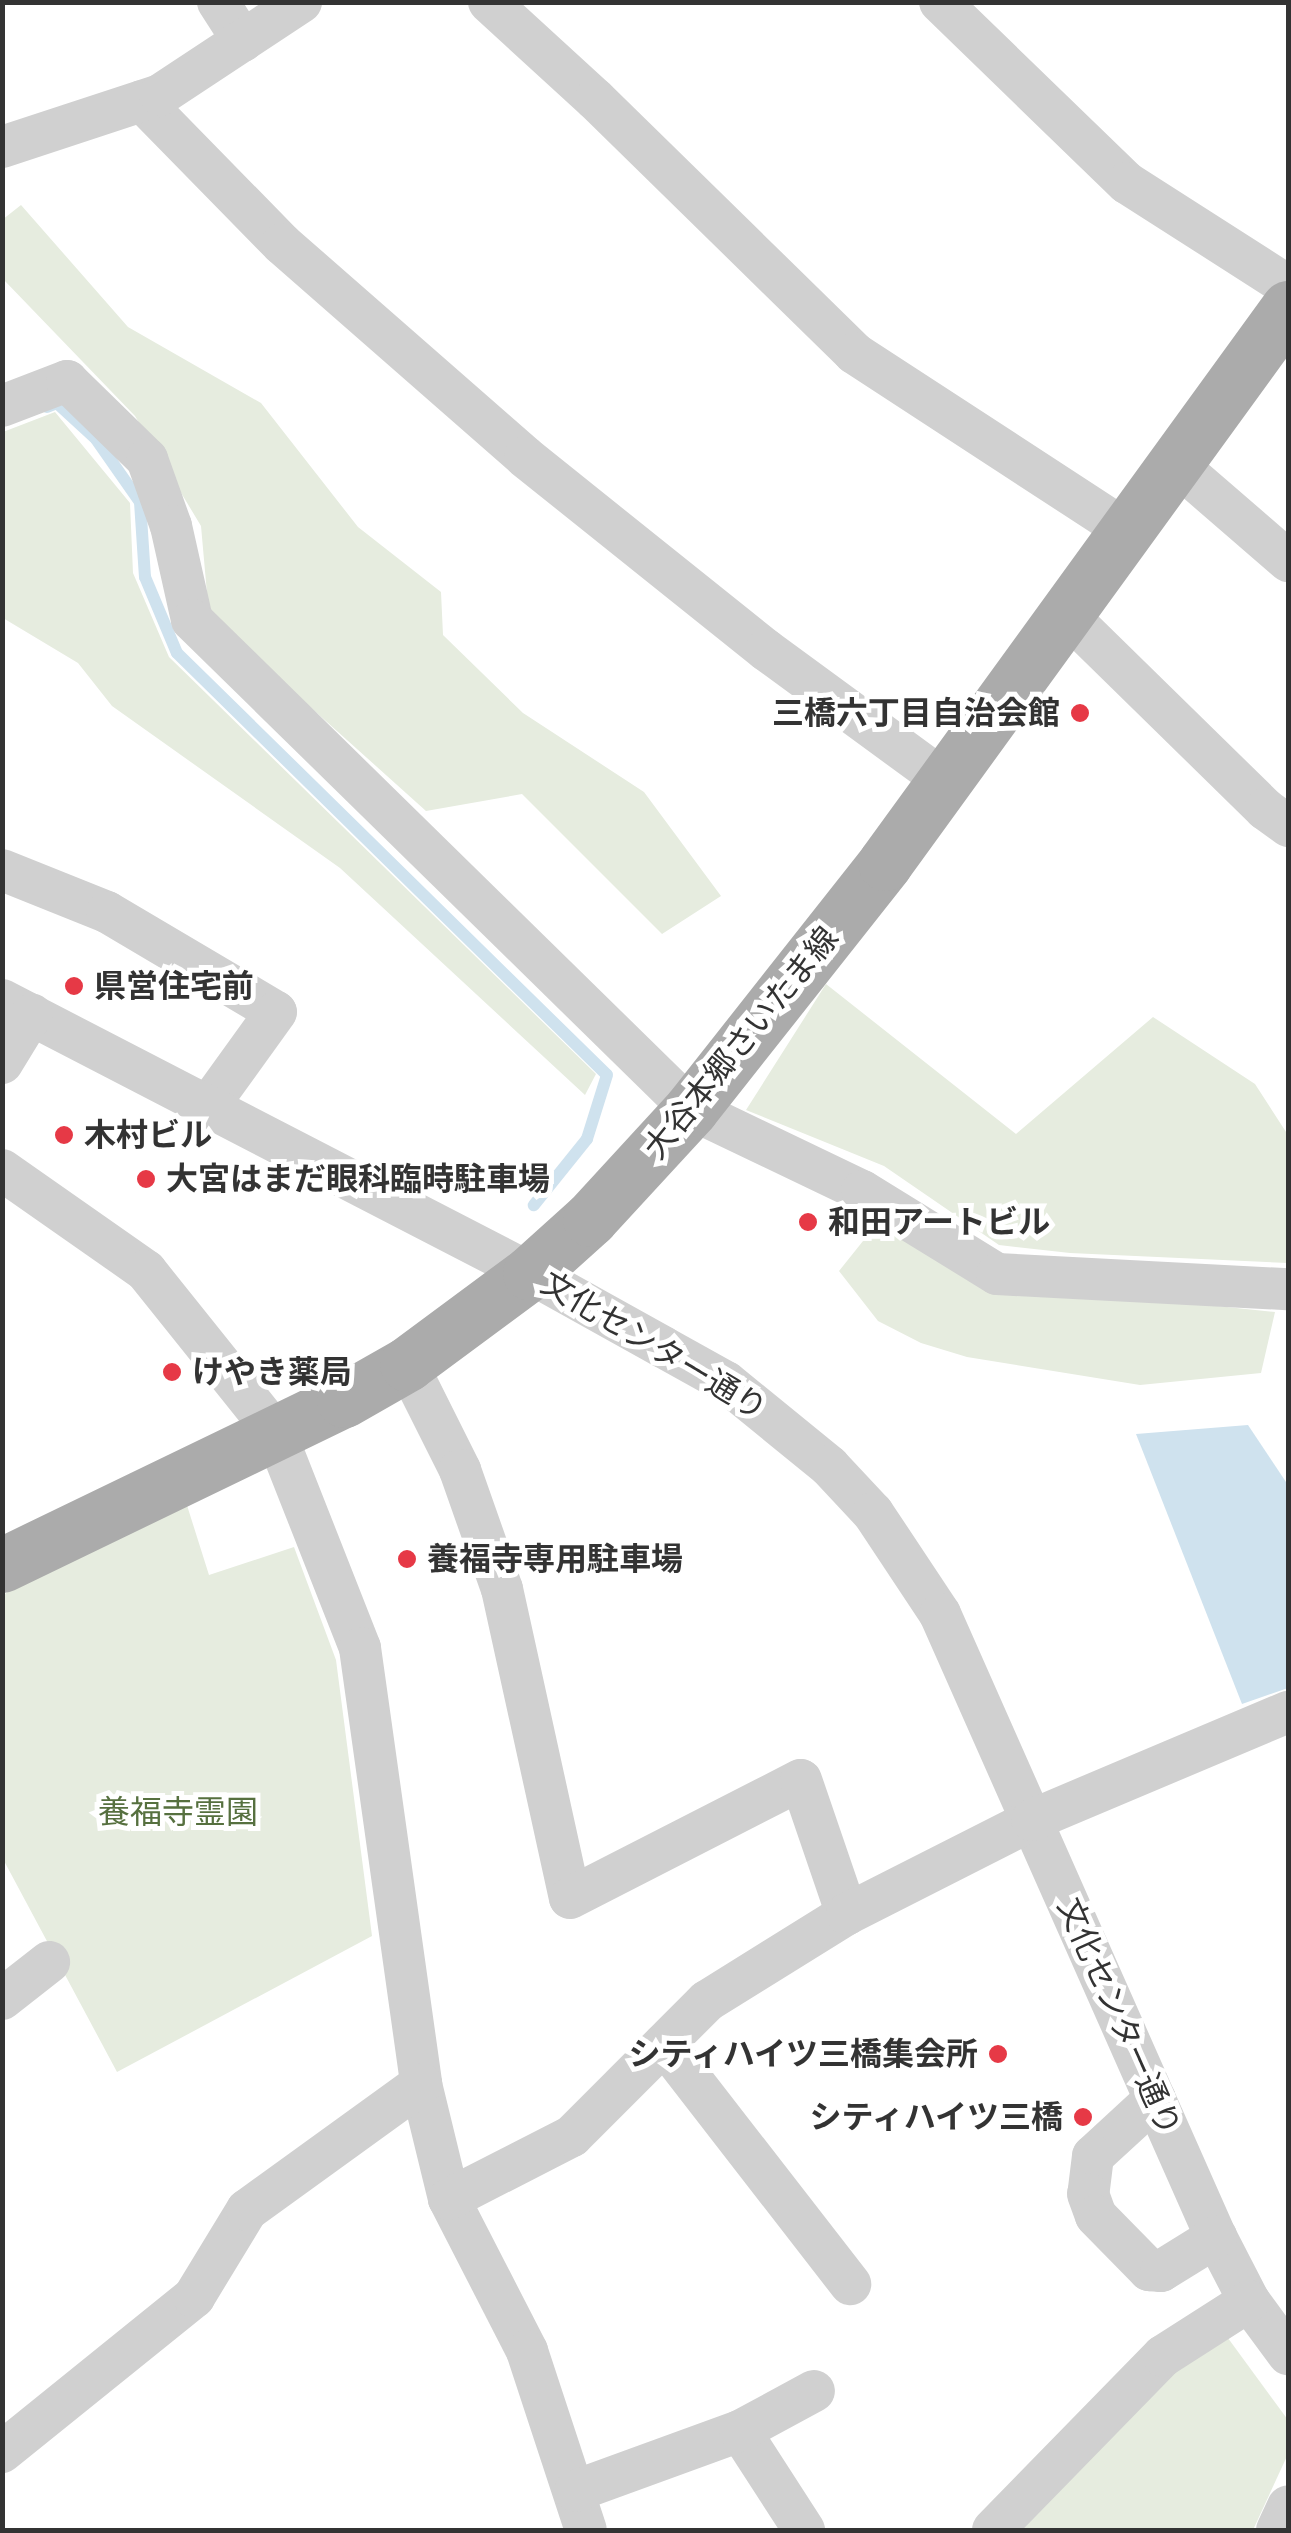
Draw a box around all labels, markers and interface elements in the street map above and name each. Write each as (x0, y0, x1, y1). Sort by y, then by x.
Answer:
place label: 三橋六丁目自治会館 (772, 694, 1060, 732)
marker: 三橋六丁目自治会館 (1069, 702, 1091, 724)
street label: 大谷本郷さいたま線 (635, 919, 847, 1167)
place label: 県営住宅前 (94, 967, 254, 1005)
marker: 県営住宅前 (63, 975, 85, 997)
place label: 木村ビル (84, 1116, 212, 1154)
marker: 木村ビル (53, 1124, 75, 1146)
place label: 大宮はまだ眼科臨時駐車場 (166, 1160, 550, 1198)
marker: 大宮はまだ眼科臨時駐車場 (135, 1168, 157, 1190)
place label: 和田アートビル (828, 1203, 1050, 1241)
marker: 和田アートビル (797, 1211, 819, 1233)
street label: 文化センター通り (534, 1264, 774, 1428)
place label: けやき薬局 (192, 1353, 352, 1391)
marker: けやき薬局 (161, 1361, 183, 1383)
place label: 養福寺専用駐車場 (427, 1540, 683, 1578)
marker: 養福寺専用駐車場 (396, 1548, 418, 1570)
park label: 養福寺霊園 (98, 1793, 258, 1831)
street label: 文化センター通り (1049, 1892, 1189, 2142)
place label: シティハイツ三橋集会所 (626, 2035, 978, 2073)
marker: シティハイツ三橋集会所 (987, 2043, 1009, 2065)
place label: シティハイツ三橋 (807, 2098, 1063, 2136)
marker: シティハイツ三橋 (1072, 2106, 1094, 2128)

